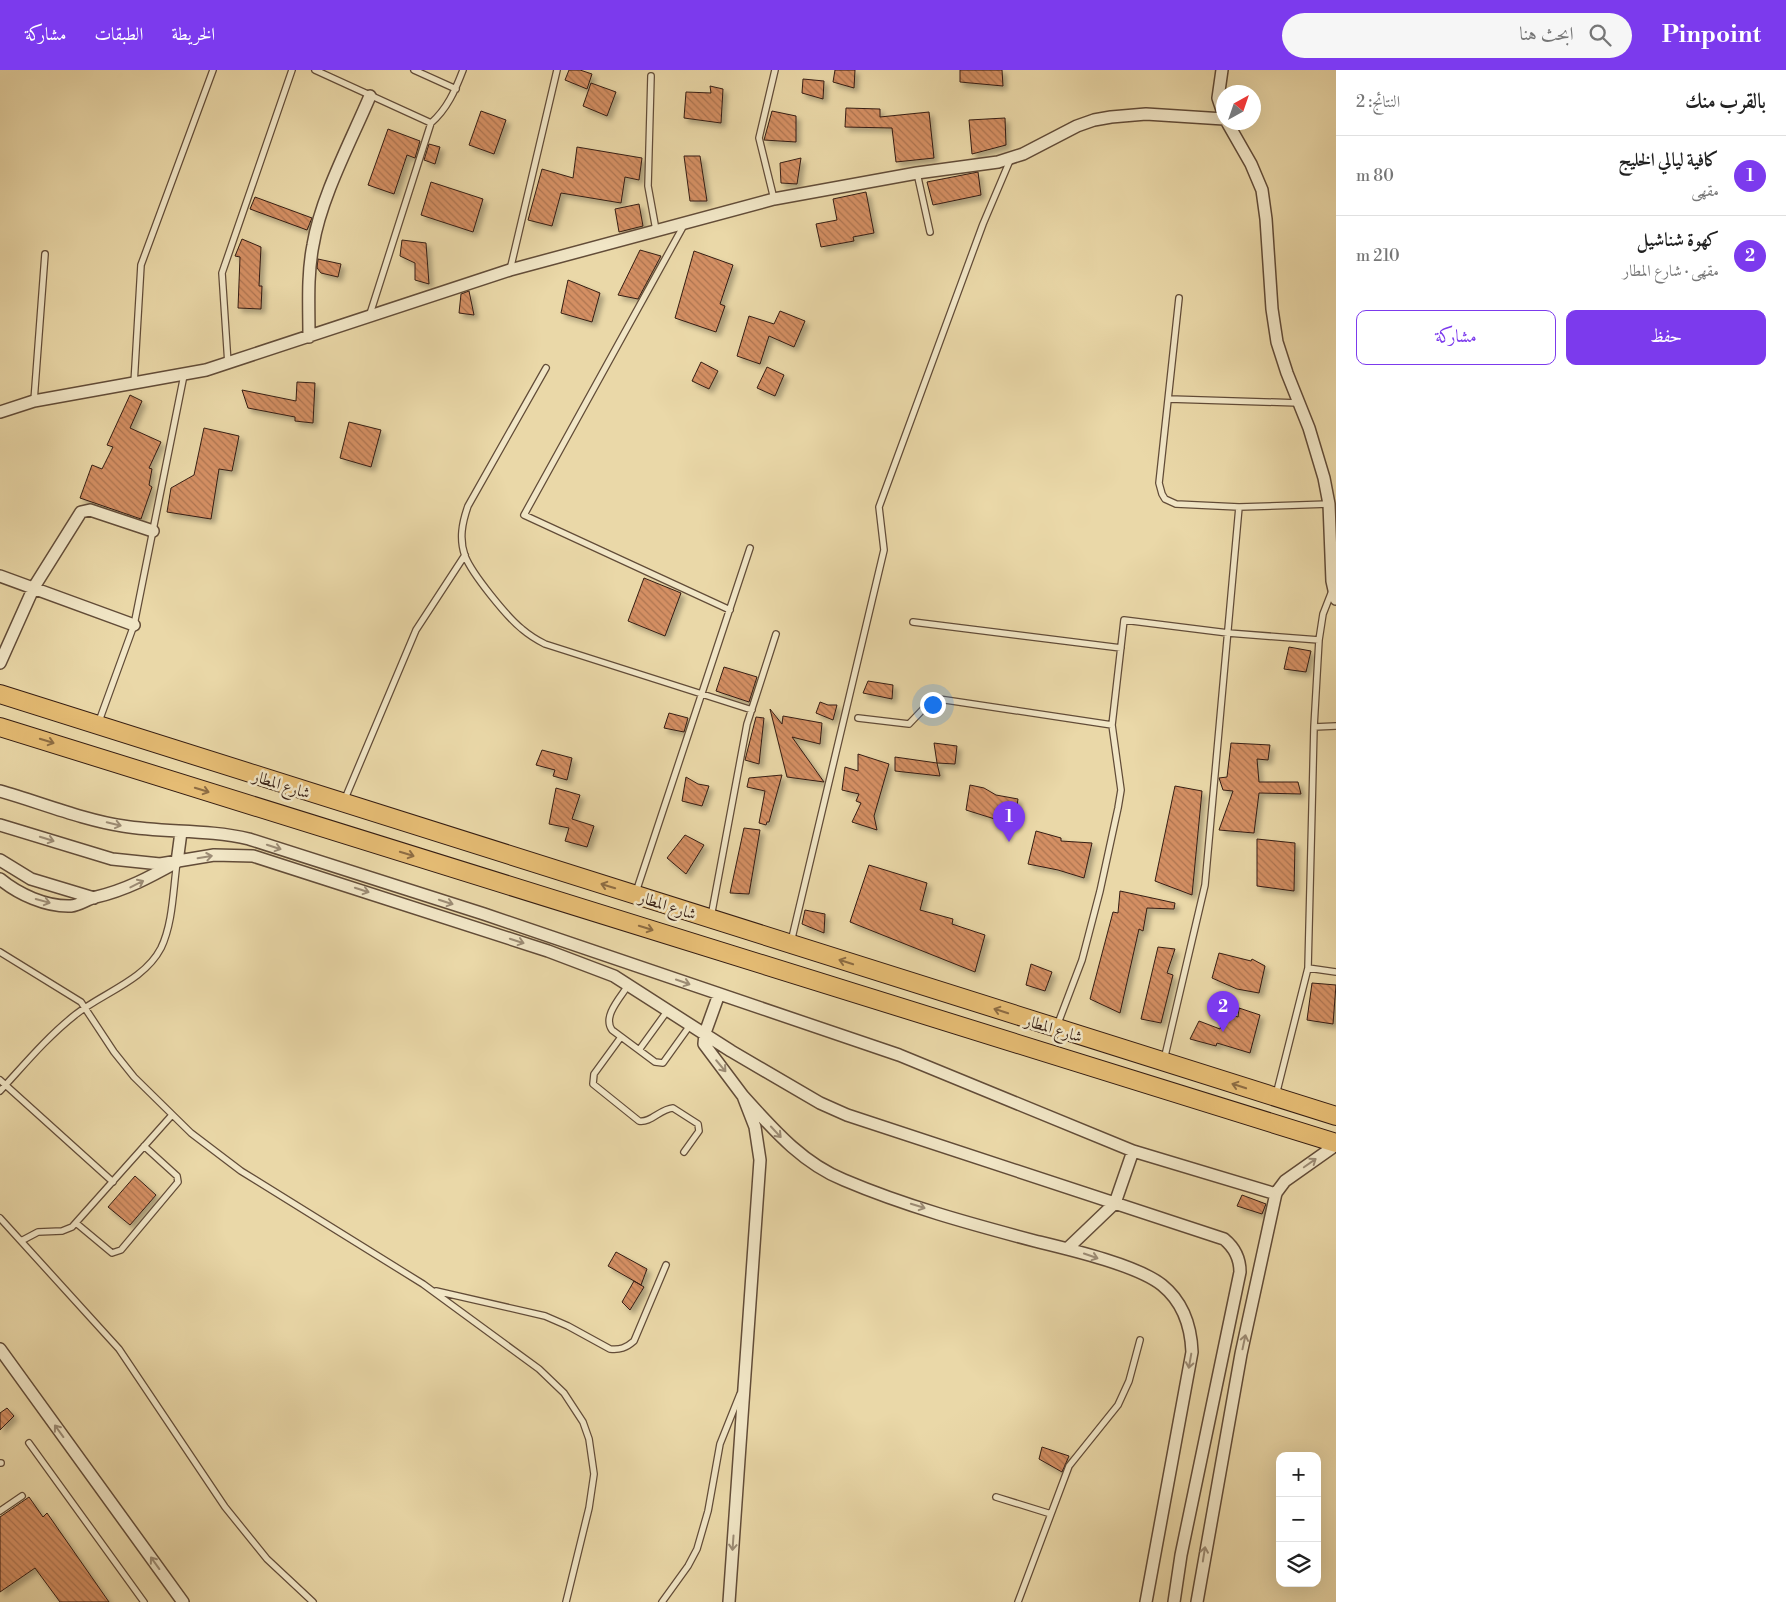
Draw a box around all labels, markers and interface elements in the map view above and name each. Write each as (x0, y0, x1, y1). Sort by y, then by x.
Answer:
search box (1282, 13, 1632, 58)
text: Pinpoint (1662, 20, 1761, 50)
icon: search (1586, 21, 1614, 49)
text: ابحث هنا (1519, 22, 1574, 46)
text: مشاركة (25, 23, 66, 46)
text: الطبقات (94, 23, 143, 46)
text: الخريطة (171, 23, 215, 46)
north arrow (1216, 85, 1261, 130)
text: بالقرب منك (1685, 89, 1766, 115)
text: النتائج: 2 (1356, 92, 1400, 112)
text: كافية ليالي الخليج (1618, 148, 1719, 172)
text: 80 m (1356, 166, 1394, 186)
text: 1 (1746, 166, 1754, 186)
text: مقهى (1691, 181, 1719, 201)
text: كهوة شناشيل (1637, 228, 1719, 252)
text: 210 m (1356, 246, 1400, 266)
text: 2 (1745, 246, 1755, 266)
text: مقهى · شارع المطار (1623, 261, 1719, 281)
button: مشاركة (1356, 310, 1556, 365)
button: حفظ (1566, 310, 1766, 365)
your location (920, 692, 946, 718)
one-way arrow (38, 737, 54, 747)
street label: شارع المطار (248, 766, 313, 806)
one-way arrow (193, 785, 209, 795)
pin: 1 (993, 801, 1025, 842)
one-way arrow (106, 820, 122, 829)
one-way arrow (38, 835, 54, 844)
one-way arrow (266, 843, 282, 853)
one-way arrow (399, 849, 415, 859)
one-way arrow (197, 851, 213, 861)
one-way arrow (129, 879, 144, 888)
one-way arrow (600, 880, 616, 890)
one-way arrow (354, 886, 370, 896)
street label: شارع المطار (634, 887, 699, 927)
one-way arrow (34, 897, 50, 906)
one-way arrow (437, 898, 453, 907)
one-way arrow (637, 924, 653, 933)
one-way arrow (508, 937, 524, 946)
one-way arrow (839, 957, 854, 966)
one-way arrow (674, 977, 690, 987)
pin: 2 (1207, 991, 1239, 1032)
one-way arrow (993, 1005, 1009, 1015)
street label: شارع المطار (1020, 1010, 1085, 1050)
one-way arrow (715, 1059, 726, 1072)
one-way arrow (1232, 1081, 1248, 1090)
one-way arrow (770, 1126, 782, 1138)
one-way arrow (1303, 1158, 1317, 1168)
one-way arrow (910, 1202, 926, 1212)
one-way arrow (1083, 1252, 1099, 1262)
one-way arrow (1239, 1335, 1249, 1351)
one-way arrow (1185, 1353, 1195, 1369)
one-way arrow (54, 1424, 64, 1438)
map controls (1276, 1452, 1321, 1587)
button: + (1276, 1452, 1321, 1497)
button: − (1276, 1497, 1321, 1542)
one-way arrow (728, 1535, 738, 1551)
button: layers (1276, 1542, 1321, 1587)
one-way arrow (1200, 1546, 1210, 1562)
one-way arrow (149, 1556, 160, 1570)

